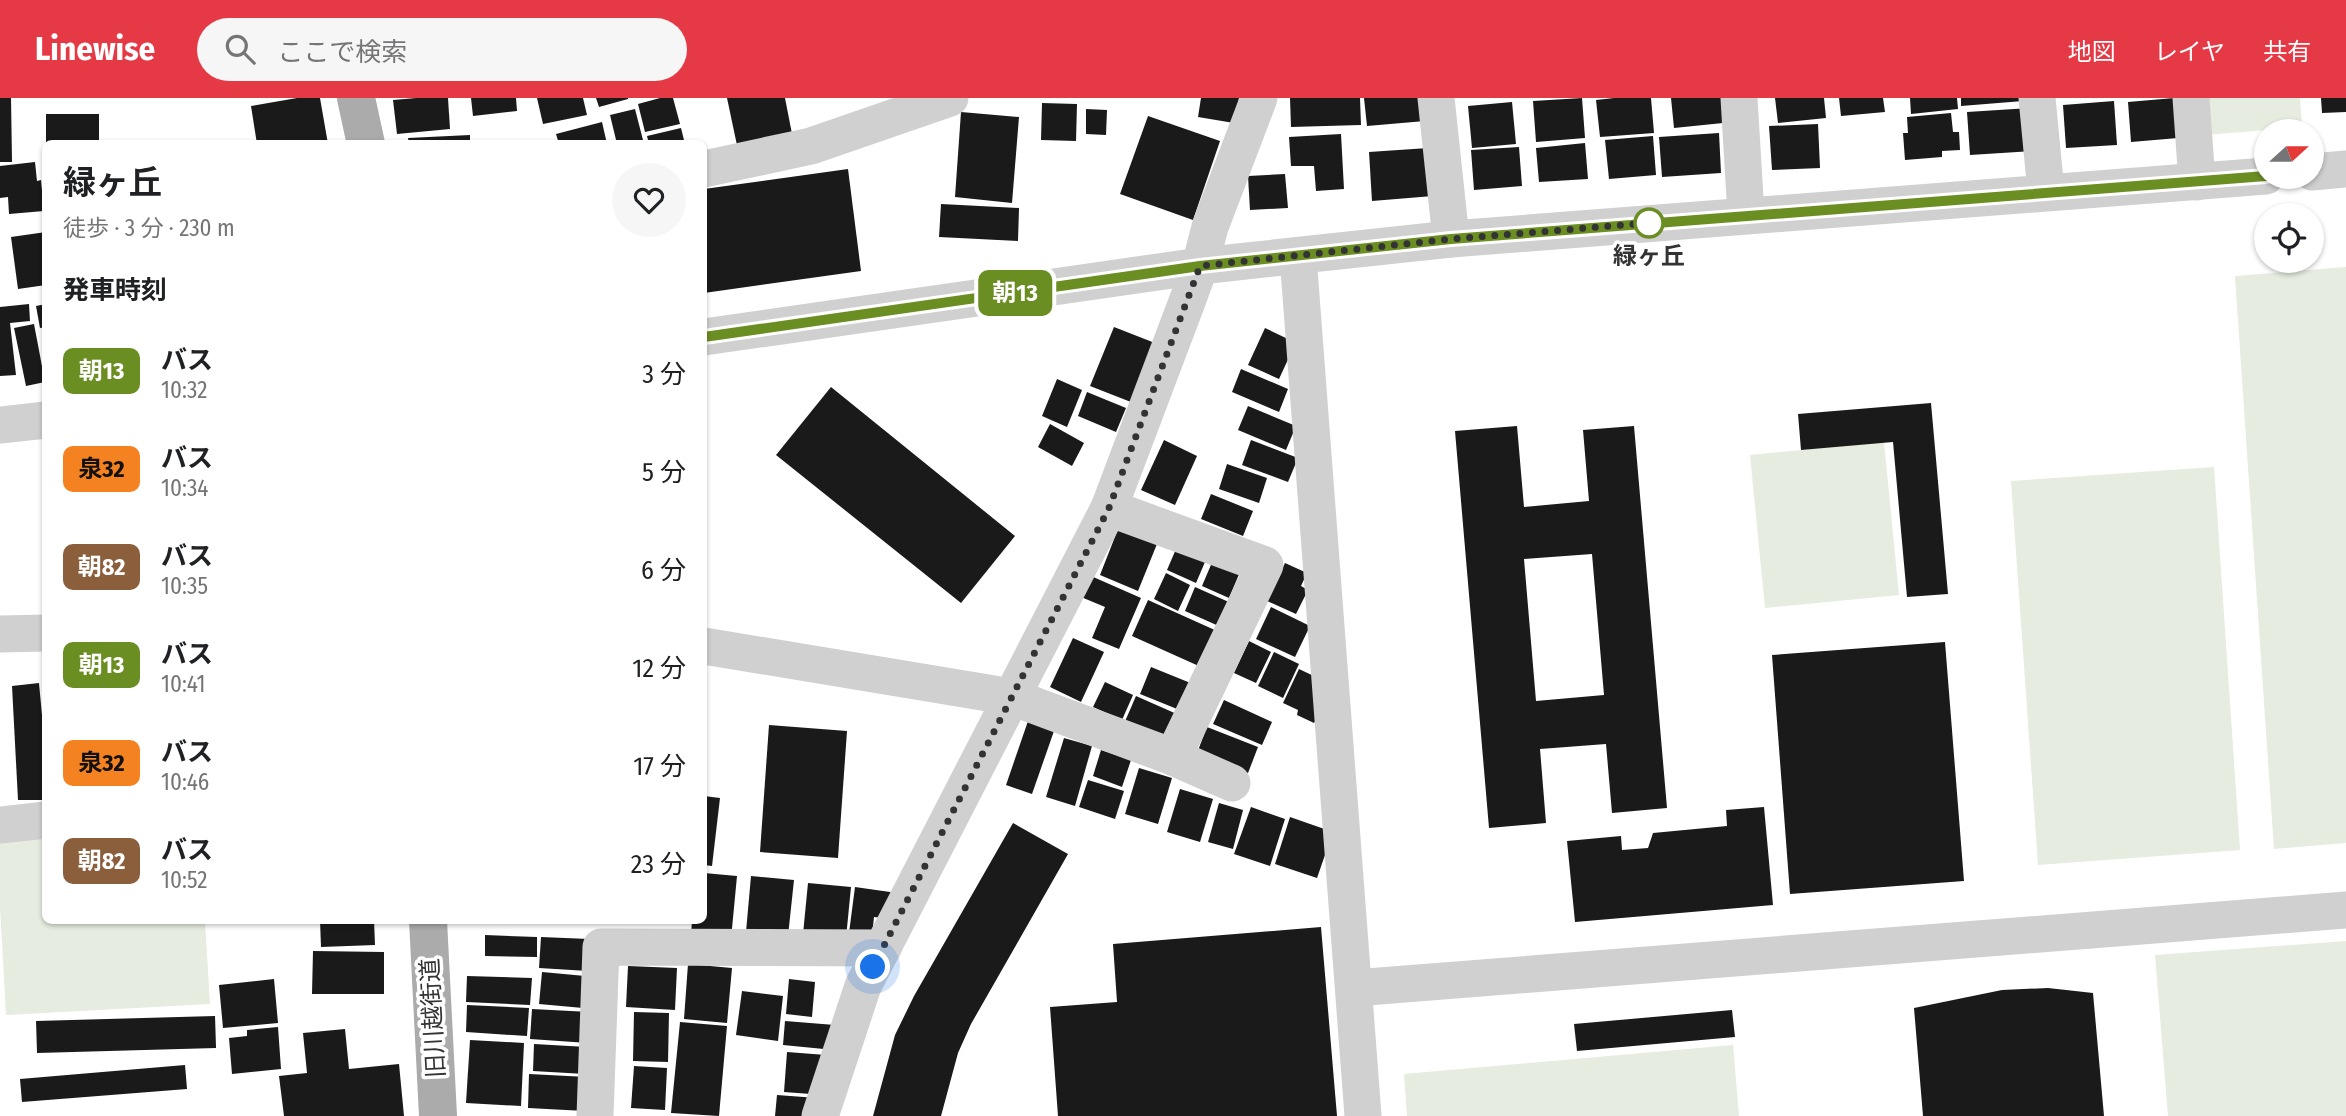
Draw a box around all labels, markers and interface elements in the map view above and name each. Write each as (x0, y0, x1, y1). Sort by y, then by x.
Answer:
search box (197, 18, 687, 81)
text: Linewise (35, 29, 155, 69)
icon: search (221, 30, 259, 68)
text: ここで検索 (277, 37, 407, 68)
text: 地図 (2068, 38, 2116, 66)
text: レイヤ (2154, 38, 2225, 66)
text: 共有 (2263, 38, 2311, 66)
north arrow (2254, 119, 2324, 189)
map controls (2254, 119, 2324, 273)
text: 緑ヶ丘 (63, 163, 162, 203)
button: heart (612, 163, 686, 237)
button: locate (2254, 203, 2324, 273)
marker: 緑ヶ丘 (1634, 208, 1664, 238)
text: 徒歩 · 3 分 · 230 m (63, 214, 235, 242)
place label: 緑ヶ丘 (1613, 242, 1685, 270)
line badge: 朝13 (975, 270, 1055, 316)
text: 発車時刻 (63, 275, 167, 306)
text: 朝13 (992, 279, 1038, 307)
text: バス (161, 345, 213, 376)
text: 朝13 (79, 357, 124, 385)
text: 3 分 (642, 359, 686, 390)
text: 10:32 (161, 376, 207, 404)
text: バス (161, 443, 213, 474)
text: 泉32 (78, 455, 125, 483)
text: 5 分 (642, 457, 686, 488)
text: 10:34 (161, 474, 208, 502)
text: バス (161, 541, 213, 572)
text: 朝82 (78, 553, 125, 581)
text: 6 分 (641, 555, 686, 586)
text: 10:35 (161, 572, 208, 600)
text: バス (161, 639, 213, 670)
text: 朝13 (79, 651, 124, 679)
text: 12 分 (632, 653, 686, 684)
text: 10:41 (161, 670, 206, 698)
text: バス (161, 737, 213, 768)
text: 泉32 (78, 749, 125, 777)
text: 17 分 (633, 751, 686, 782)
text: 10:46 (161, 768, 209, 796)
text: バス (161, 835, 213, 866)
text: 朝82 (78, 847, 125, 875)
text: 23 分 (631, 849, 686, 880)
text: 10:52 (161, 866, 207, 894)
your location (855, 949, 890, 984)
street label: 旧川越街道 (416, 957, 450, 1079)

